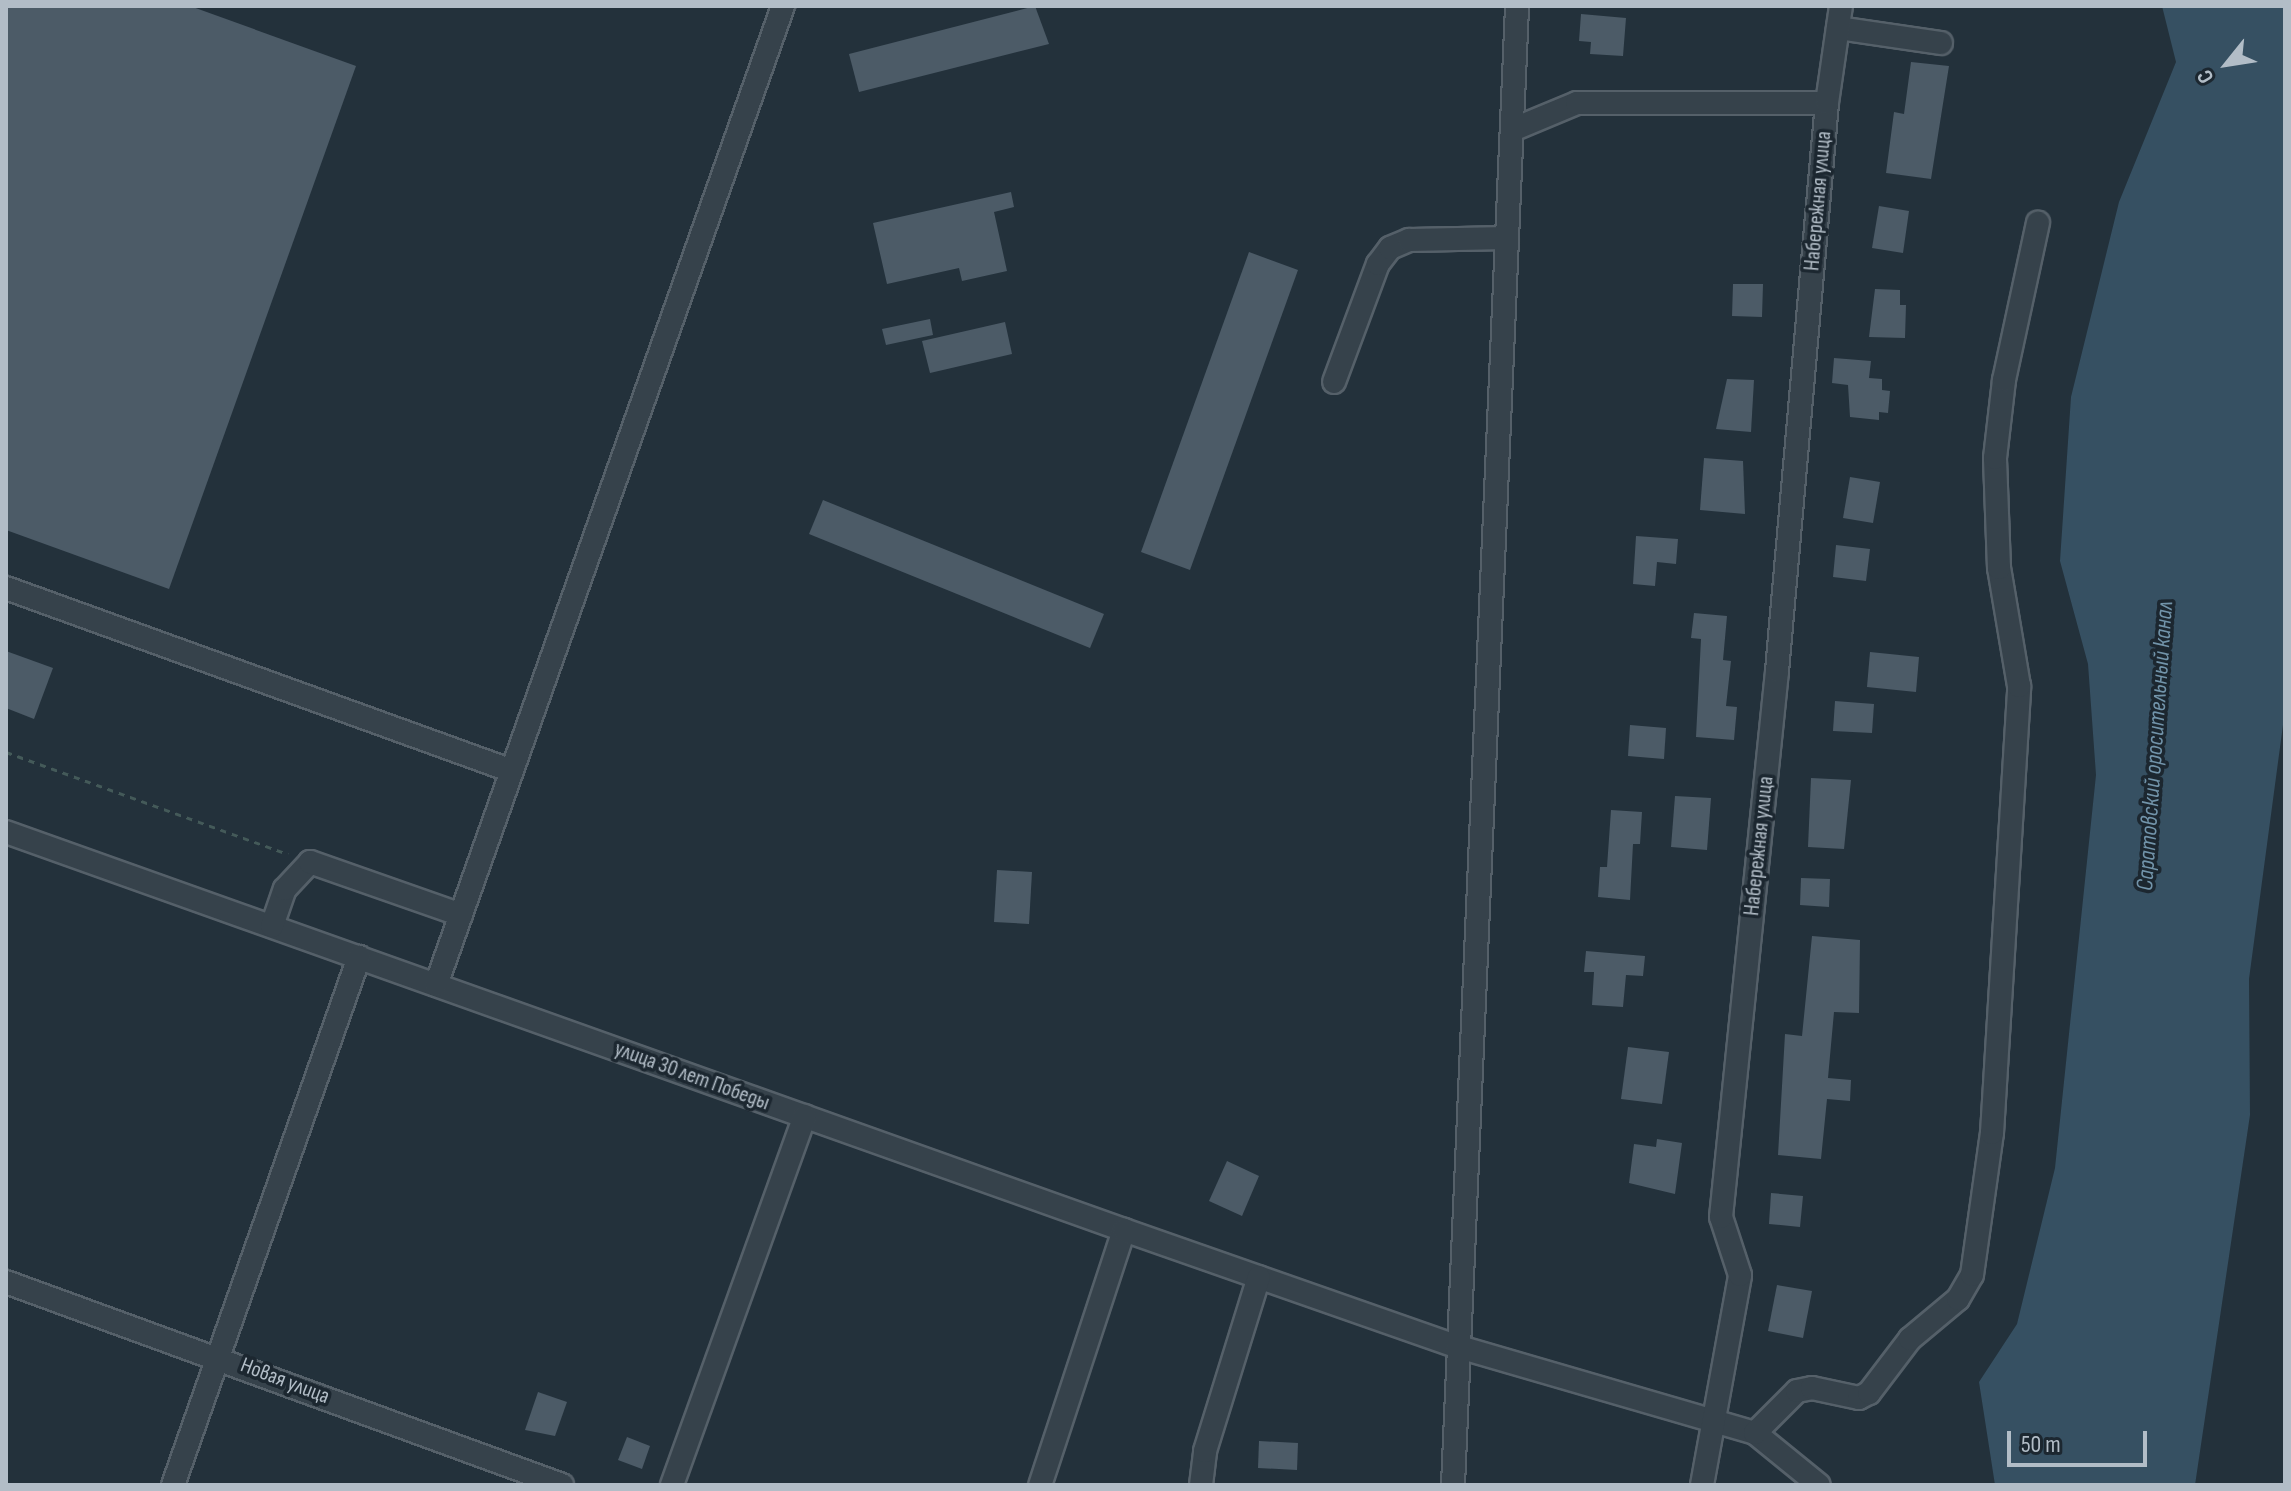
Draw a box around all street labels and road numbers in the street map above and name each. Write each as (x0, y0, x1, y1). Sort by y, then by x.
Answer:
street label: Набережная улица (1799, 130, 1837, 272)
street label: Набережная улица (1739, 775, 1779, 917)
street label: улица 30 лет Победы (611, 1036, 773, 1116)
street label: Новая улица (237, 1352, 333, 1410)

